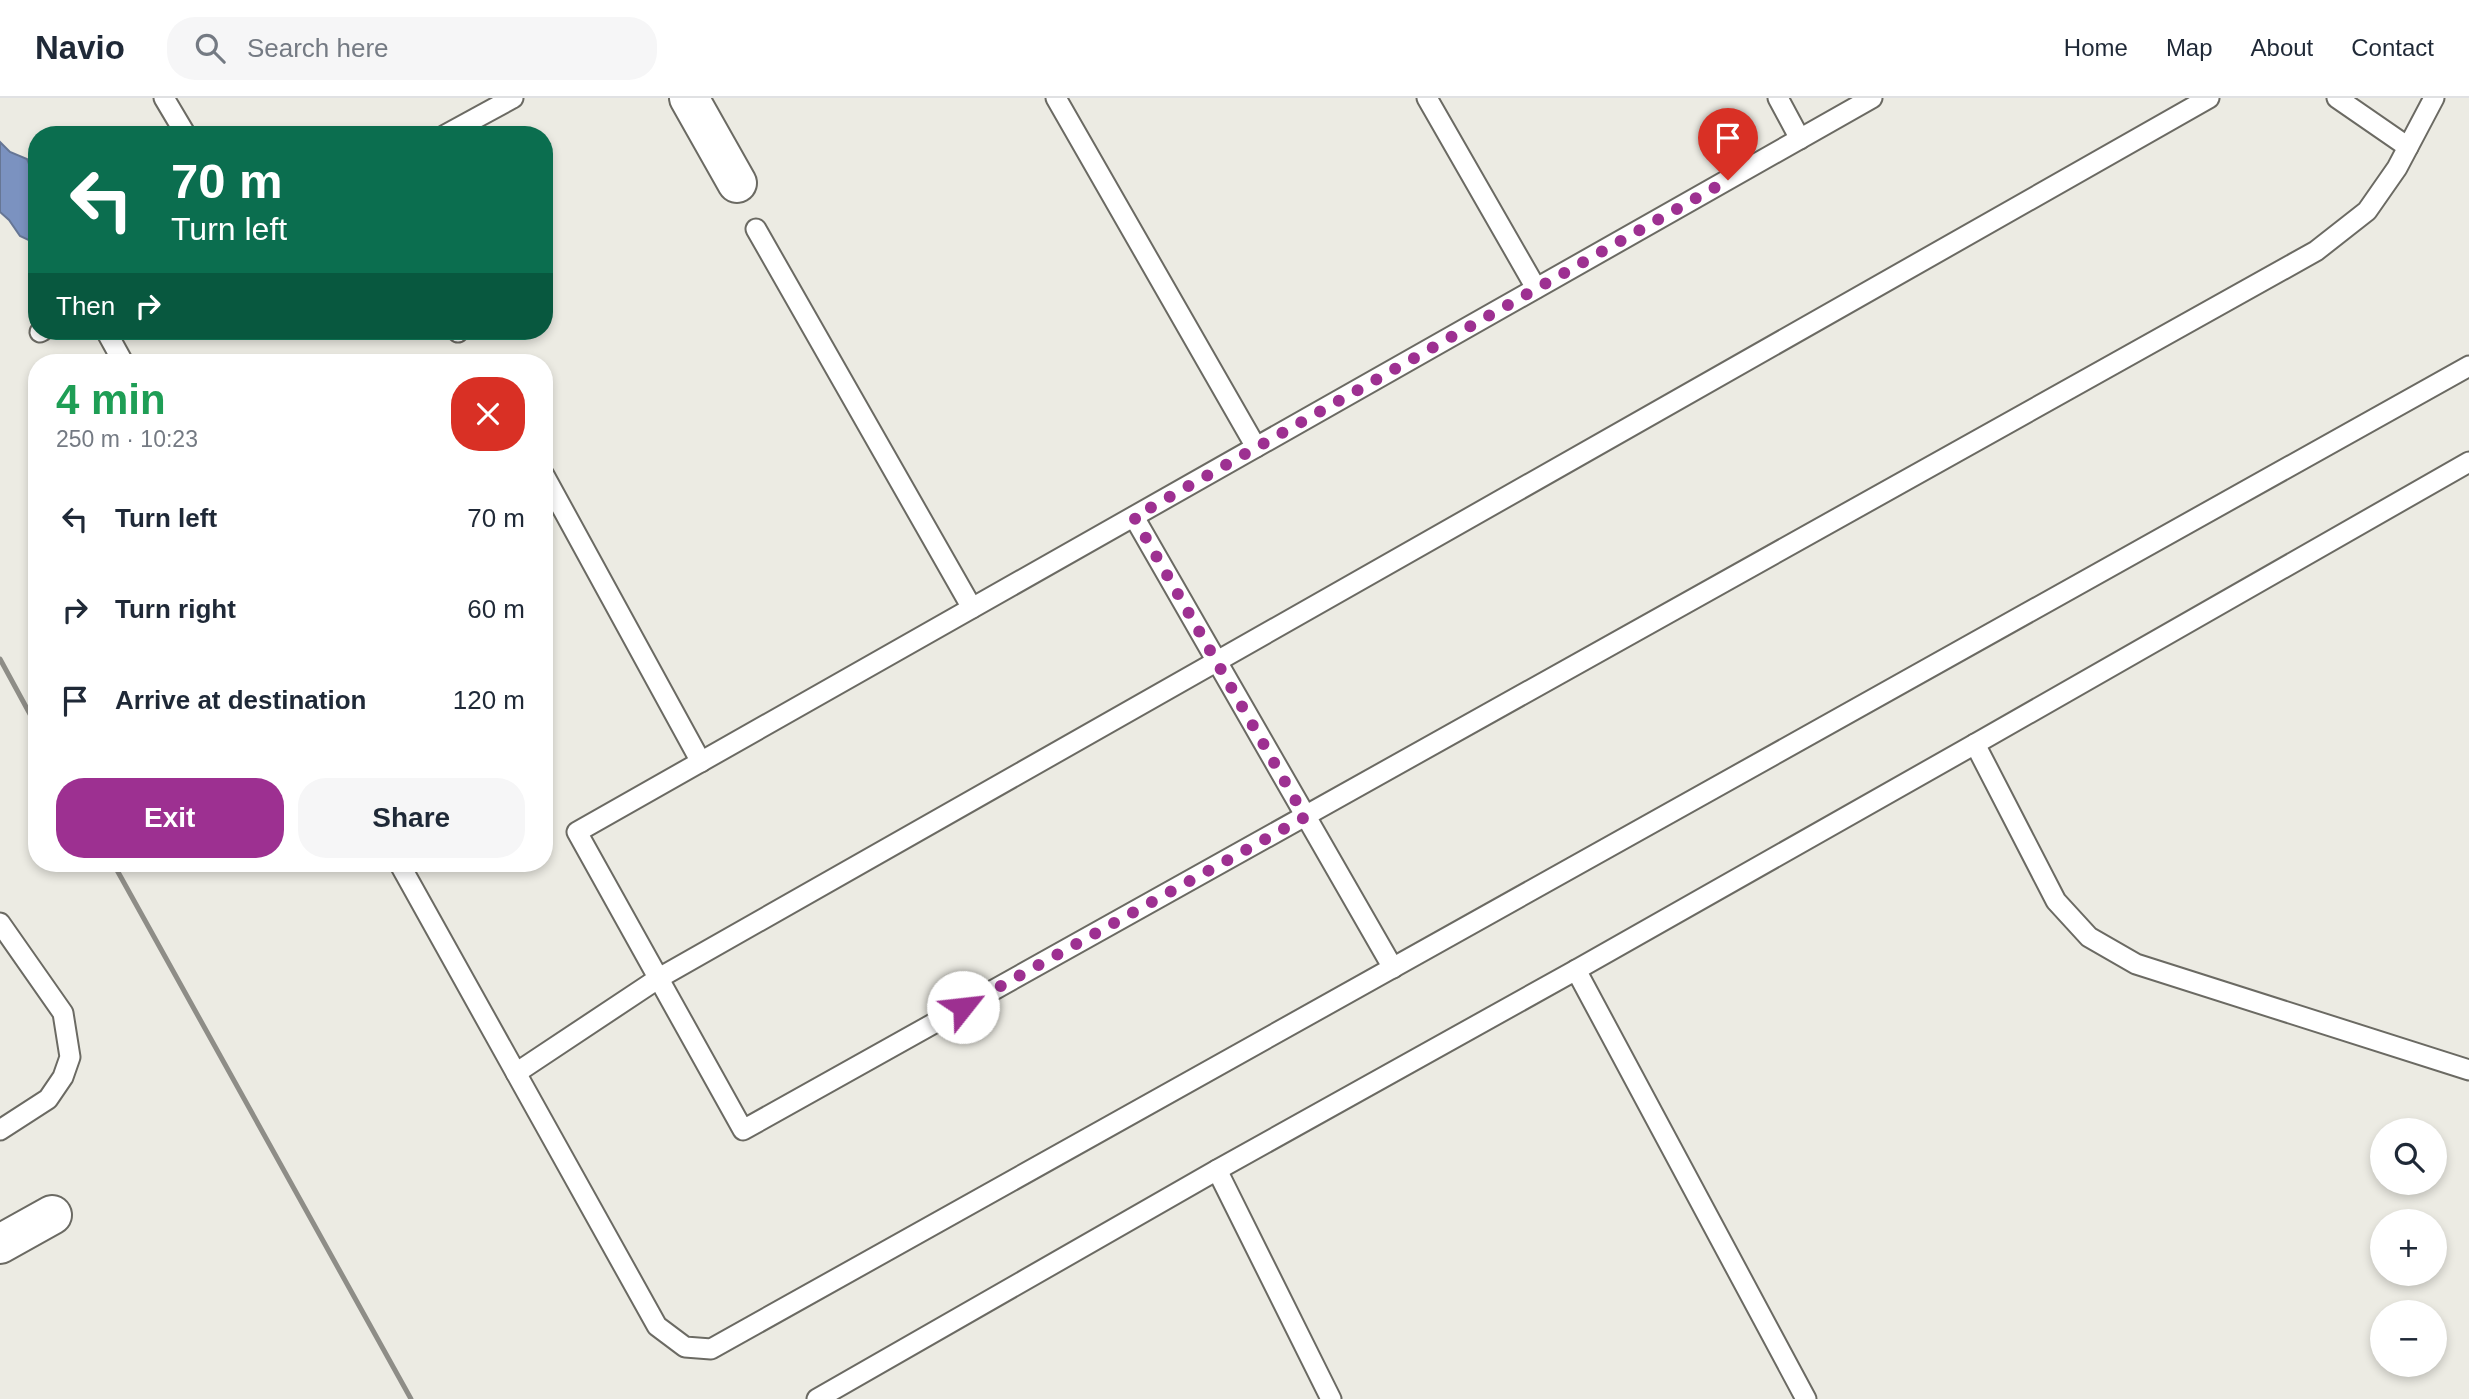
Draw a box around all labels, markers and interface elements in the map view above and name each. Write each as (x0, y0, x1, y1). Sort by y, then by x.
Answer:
search box (167, 17, 657, 80)
text: Navio (35, 29, 125, 66)
icon: search (191, 29, 229, 67)
text: Search here (247, 33, 389, 63)
text: Home (2064, 34, 2128, 61)
text: Map (2166, 34, 2213, 61)
text: About (2251, 34, 2313, 61)
text: Contact (2351, 34, 2434, 61)
pin (1698, 108, 1758, 180)
icon: arrive (1709, 119, 1747, 157)
icon: left (56, 154, 147, 245)
text: 70 m (171, 154, 283, 208)
text: Turn left (171, 211, 287, 247)
icon: right (129, 287, 167, 325)
text: Then (56, 291, 115, 321)
text: 4 min (56, 376, 166, 423)
button: close (451, 377, 525, 451)
text: 250 m · 10:23 (56, 426, 198, 452)
icon: left (56, 500, 94, 538)
text: Turn left (115, 503, 217, 533)
text: 70 m (467, 503, 525, 533)
icon: right (56, 591, 94, 629)
text: Turn right (115, 594, 236, 624)
text: 60 m (467, 594, 525, 624)
icon: arrive (56, 682, 94, 720)
text: Arrive at destination (115, 685, 366, 715)
text: 120 m (453, 685, 525, 715)
button: Exit (56, 778, 284, 858)
button: Share (298, 778, 525, 858)
position arrow (926, 970, 1000, 1044)
map controls (2370, 1118, 2447, 1377)
button: search (2370, 1118, 2447, 1195)
button: + (2370, 1209, 2447, 1286)
button: − (2370, 1300, 2447, 1377)

